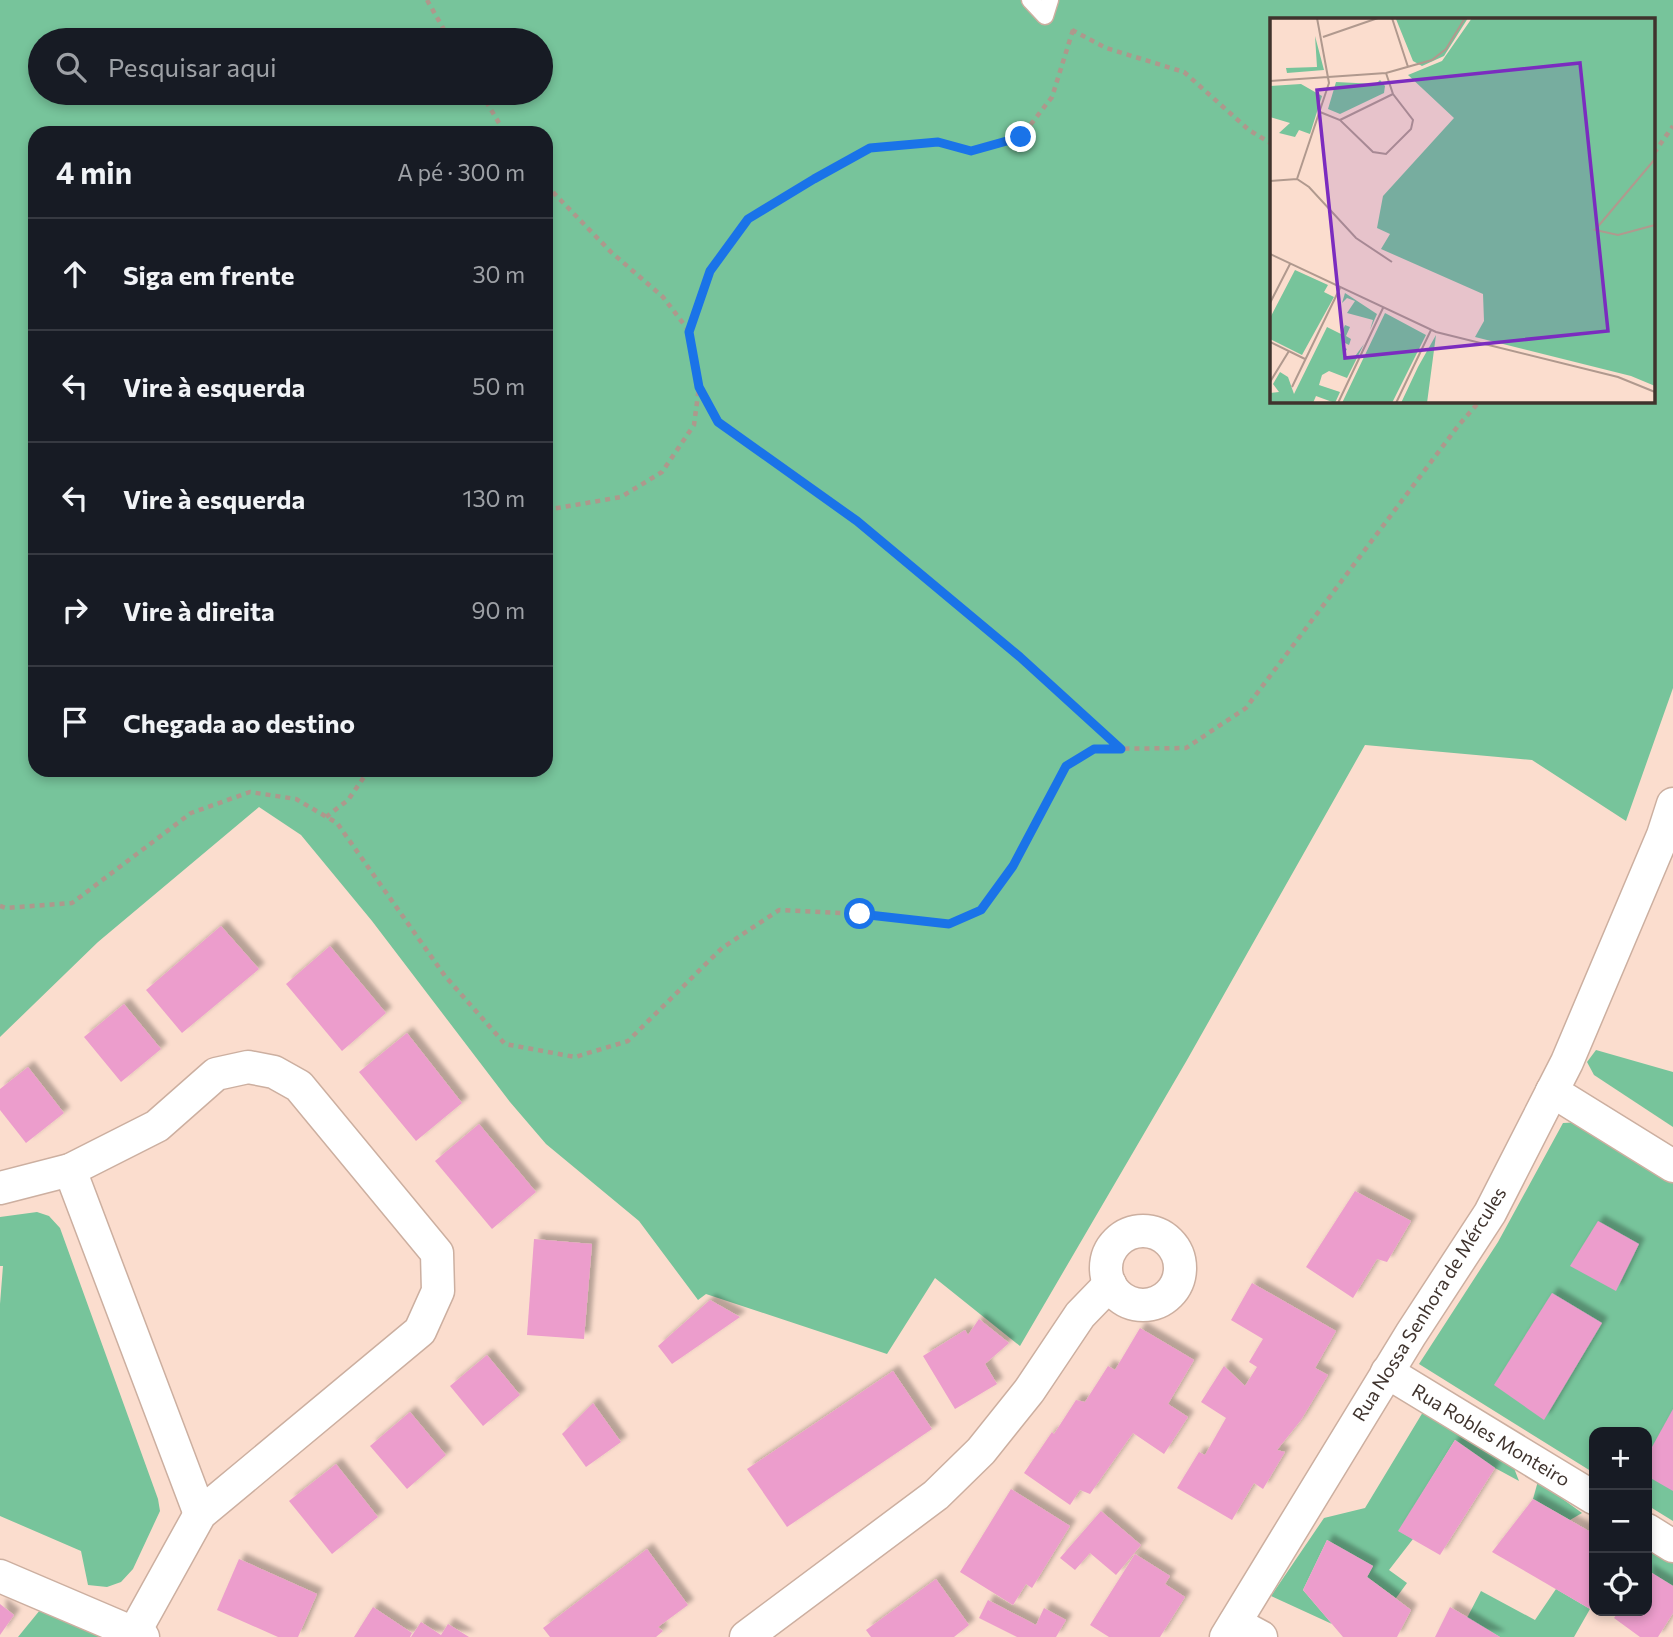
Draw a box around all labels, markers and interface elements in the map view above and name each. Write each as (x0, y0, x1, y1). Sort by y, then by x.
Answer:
inset map (1270, 18, 1656, 402)
search box (28, 28, 553, 105)
icon: search (52, 48, 90, 86)
text: Pesquisar aqui (108, 51, 277, 82)
route end (1005, 121, 1036, 152)
text: 4 min (56, 153, 132, 190)
text: A pé · 300 m (397, 158, 525, 186)
icon: ahead (56, 255, 94, 293)
text: Siga em frente (123, 259, 294, 290)
text: 30 m (472, 260, 525, 288)
icon: left (56, 367, 94, 405)
text: Vire à esquerda (123, 371, 305, 402)
text: 50 m (472, 372, 525, 400)
icon: left (56, 479, 94, 517)
text: Vire à esquerda (123, 483, 305, 514)
text: 130 m (463, 484, 525, 512)
icon: right (56, 591, 94, 629)
text: Vire à direita (123, 595, 275, 626)
text: 90 m (472, 596, 525, 624)
icon: arrive (56, 703, 94, 741)
text: Chegada ao destino (123, 707, 355, 738)
route start (844, 898, 875, 929)
street label: Rua Nossa Senhora de Mércules (1347, 1182, 1510, 1425)
street label: Rua Robles Monteiro (1408, 1378, 1574, 1491)
map controls (1589, 1427, 1652, 1616)
button: + (1589, 1427, 1652, 1490)
button: − (1589, 1490, 1652, 1553)
button: locate (1589, 1553, 1652, 1616)

